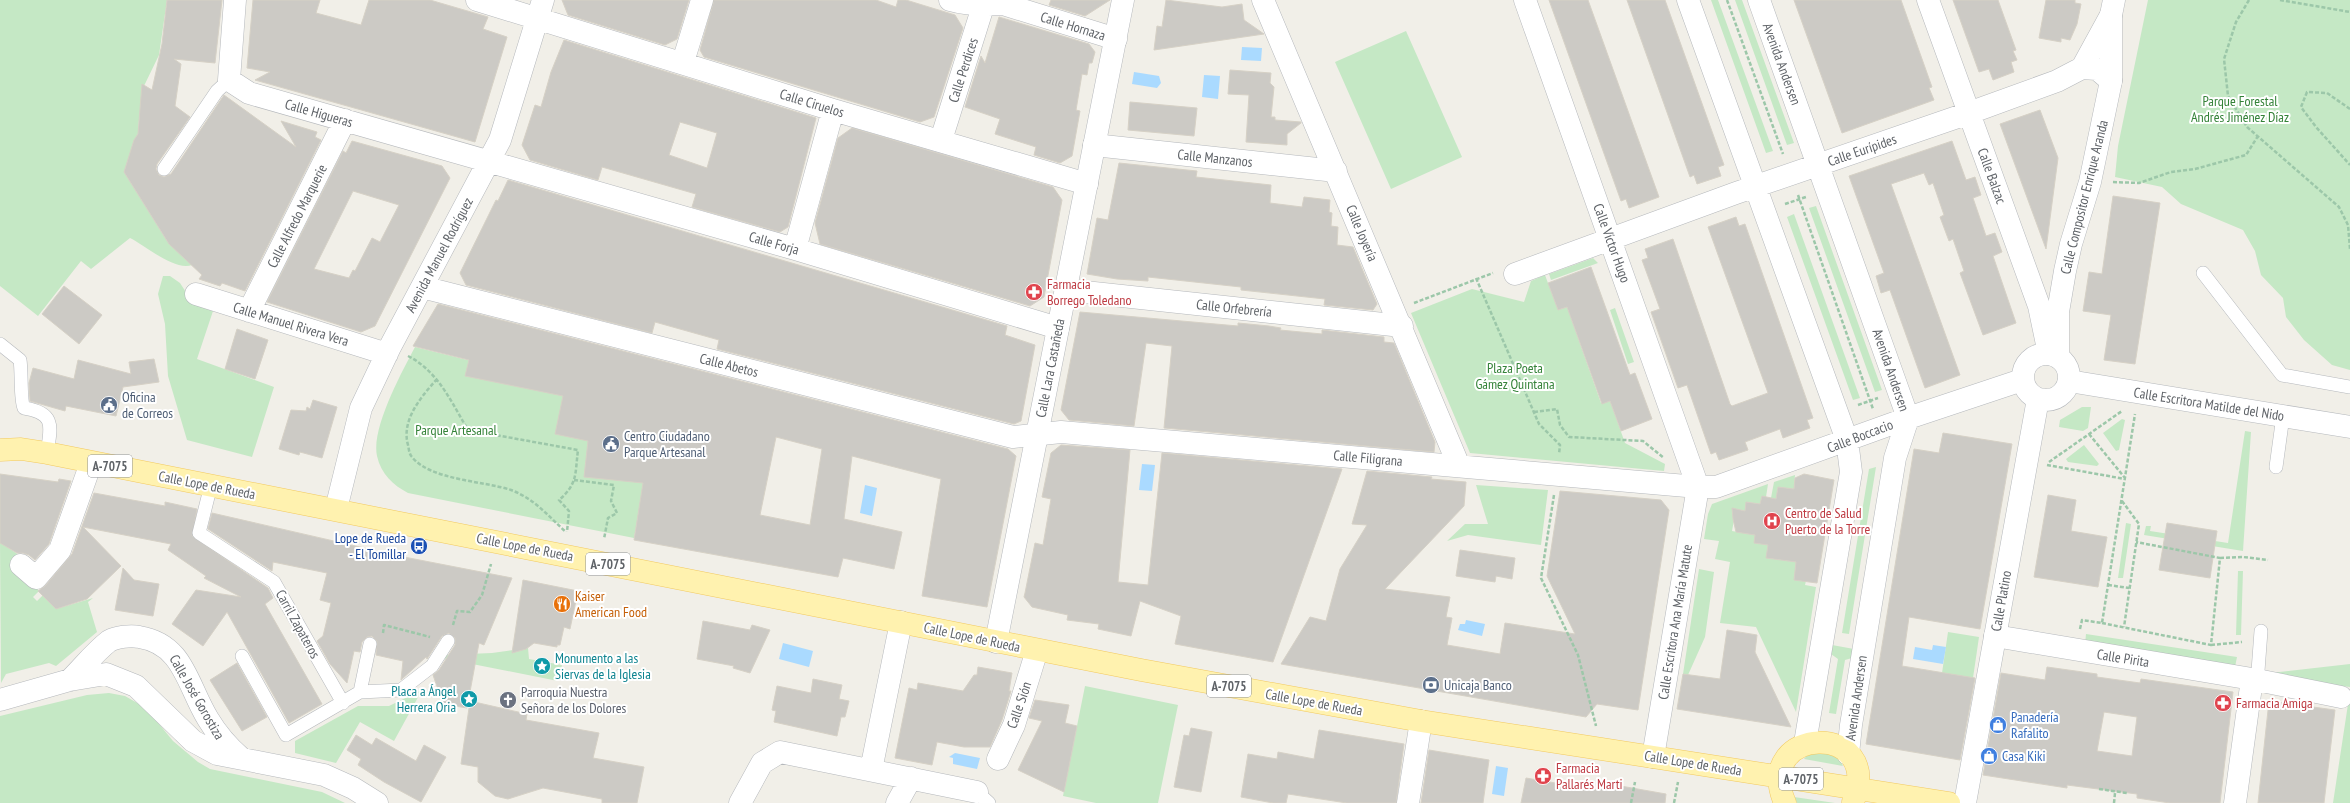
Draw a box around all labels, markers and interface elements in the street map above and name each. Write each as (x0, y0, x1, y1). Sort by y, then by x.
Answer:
street label: Calle Hornaza (1038, 8, 1108, 44)
street label: Avenida Andersen (1759, 21, 1805, 107)
street label: Calle Perdices (944, 35, 982, 105)
street label: Calle Ciruelos (778, 85, 847, 121)
park label: Parque Forestal Andrés Jiménez Díaz (2191, 92, 2289, 126)
street label: Calle Higueras (283, 95, 355, 131)
street label: Calle Compositor Enrique Aranda (2056, 118, 2112, 276)
street label: Calle Eurípides (1825, 130, 1899, 170)
street label: Calle Manzanos (1177, 145, 1254, 171)
street label: Calle Balzac (1974, 146, 2010, 206)
street label: Calle Alfredo Marquerie (263, 161, 331, 271)
street label: Avenida Manuel Rodríguez (401, 194, 477, 316)
street label: Calle Víctor Hugo (1589, 201, 1635, 285)
street label: Calle Joyería (1342, 202, 1382, 264)
street label: Calle Forja (747, 227, 801, 259)
place label: Farmacia Borrego Toledano (1047, 275, 1131, 309)
pharmacy icon: Farmacia Borrego Toledano (1024, 282, 1044, 302)
street label: Calle Orfebrería (1195, 295, 1273, 321)
street label: Calle Manuel Rivera Vera (231, 298, 351, 350)
street label: Calle Lara Castañeda (1032, 317, 1068, 419)
street label: Avenida Andersen (1868, 326, 1914, 414)
street label: Calle Abetos (698, 349, 760, 381)
park label: Plaza Poeta Gámez Quintana (1475, 359, 1555, 393)
street label: Calle Escritora Matilde del Nido (2132, 383, 2286, 425)
place label: Oficina de Correos (122, 388, 173, 422)
public building icon: Oficina de Correos (99, 395, 119, 415)
street label: Calle Boccacio (1824, 415, 1896, 457)
park label: Parque Artesanal (415, 421, 497, 439)
place label: Centro Ciudadano Parque Artesanal (624, 427, 710, 461)
public building icon: Centro Ciudadano Parque Artesanal (601, 434, 621, 454)
street label: Calle Filigrana (1333, 446, 1403, 470)
road number: A-7075 (88, 455, 132, 477)
street label: Calle Lope de Rueda (157, 467, 257, 503)
place label: Centro de Salud Puerto de la Torre (1785, 504, 1871, 538)
hospital icon: Centro de Salud Puerto de la Torre (1762, 511, 1782, 531)
place label: Lope de Rueda - El Tomillar (335, 529, 406, 563)
street label: Calle Lope de Rueda (475, 529, 575, 565)
bus stop icon: Lope de Rueda - El Tomillar (409, 536, 429, 556)
street label: Calle Escritora Ana María Matute (1654, 543, 1696, 701)
road number: A-7075 (586, 553, 630, 575)
street label: Calle Platino (1987, 569, 2015, 633)
street label: Carril Zapateros (272, 586, 324, 662)
place label: Kaiser American Food (575, 587, 647, 621)
restaurant icon: Kaiser American Food (552, 594, 572, 614)
street label: Calle Lope de Rueda (922, 618, 1022, 656)
street label: Calle Pirita (2096, 645, 2150, 671)
place label: Monumento a las Siervas de la Iglesia (555, 649, 651, 683)
street label: Calle José Gorostiza (165, 651, 229, 743)
street label: Avenida Andersen (1841, 654, 1871, 742)
place icon: Monumento a las Siervas de la Iglesia (532, 656, 552, 676)
road number: A-7075 (1207, 675, 1251, 697)
bank icon: Unicaja Banco (1421, 675, 1441, 695)
place label: Unicaja Banco (1444, 676, 1512, 694)
street label: Calle Sión (1003, 679, 1035, 731)
place label: Placa a Ángel Herrera Oria (391, 682, 457, 716)
place label: Parroquia Nuestra Señora de los Dolores (521, 683, 627, 717)
street label: Calle Lope de Rueda (1264, 685, 1364, 719)
place icon: Placa a Ángel Herrera Oria (459, 689, 479, 709)
church icon: Parroquia Nuestra Señora de los Dolores (498, 690, 518, 710)
pharmacy icon: Farmacia Amiga (2213, 693, 2233, 713)
place label: Farmacia Amiga (2236, 694, 2313, 712)
place label: Panadería Rafalito (2011, 708, 2059, 742)
shop icon: Panadería Rafalito (1988, 715, 2008, 735)
street label: Calle Lope de Rueda (1643, 746, 1743, 780)
shop icon: Casa Kiki (1979, 746, 1999, 766)
place label: Casa Kiki (2002, 747, 2046, 765)
place label: Farmacia Pallarés Marti (1556, 759, 1623, 793)
pharmacy icon: Farmacia Pallarés Marti (1533, 766, 1553, 786)
road number: A-7075 (1779, 768, 1823, 790)

